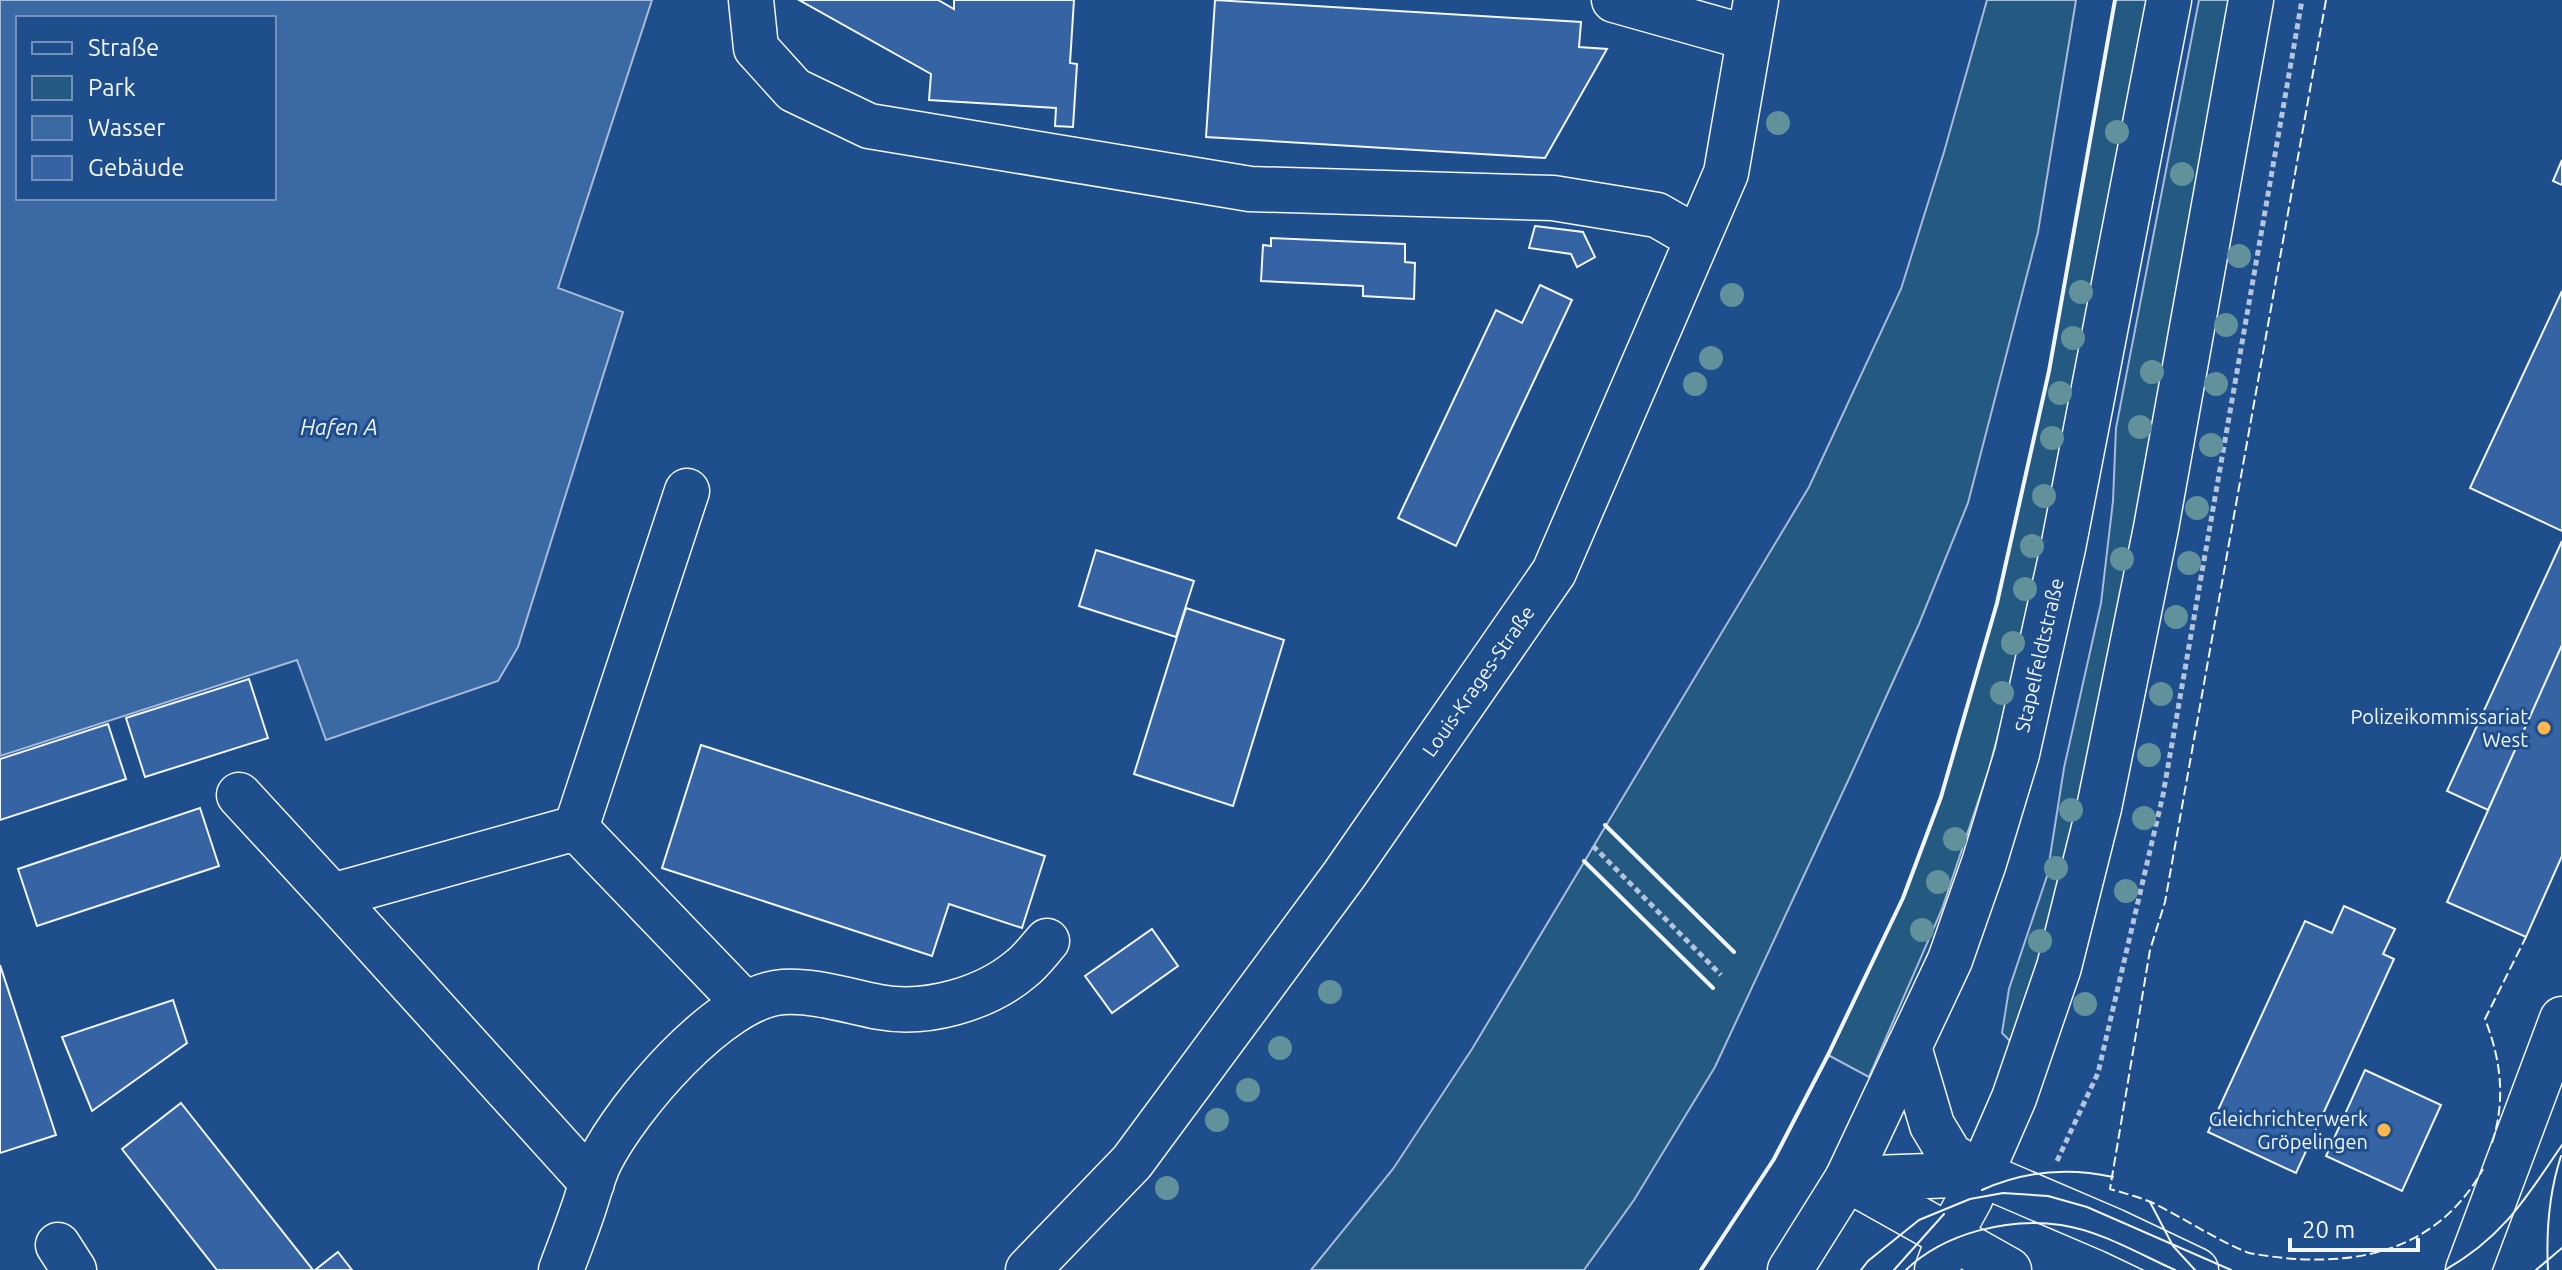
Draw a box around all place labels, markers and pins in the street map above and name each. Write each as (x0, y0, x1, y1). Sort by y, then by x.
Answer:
place label: Polizeikommissariat West (2351, 705, 2528, 751)
marker: Polizeikommissariat West (2535, 719, 2553, 737)
place label: Gleichrichterwerk Gröpelingen (2209, 1107, 2368, 1153)
marker: Gleichrichterwerk Gröpelingen (2375, 1121, 2393, 1139)

